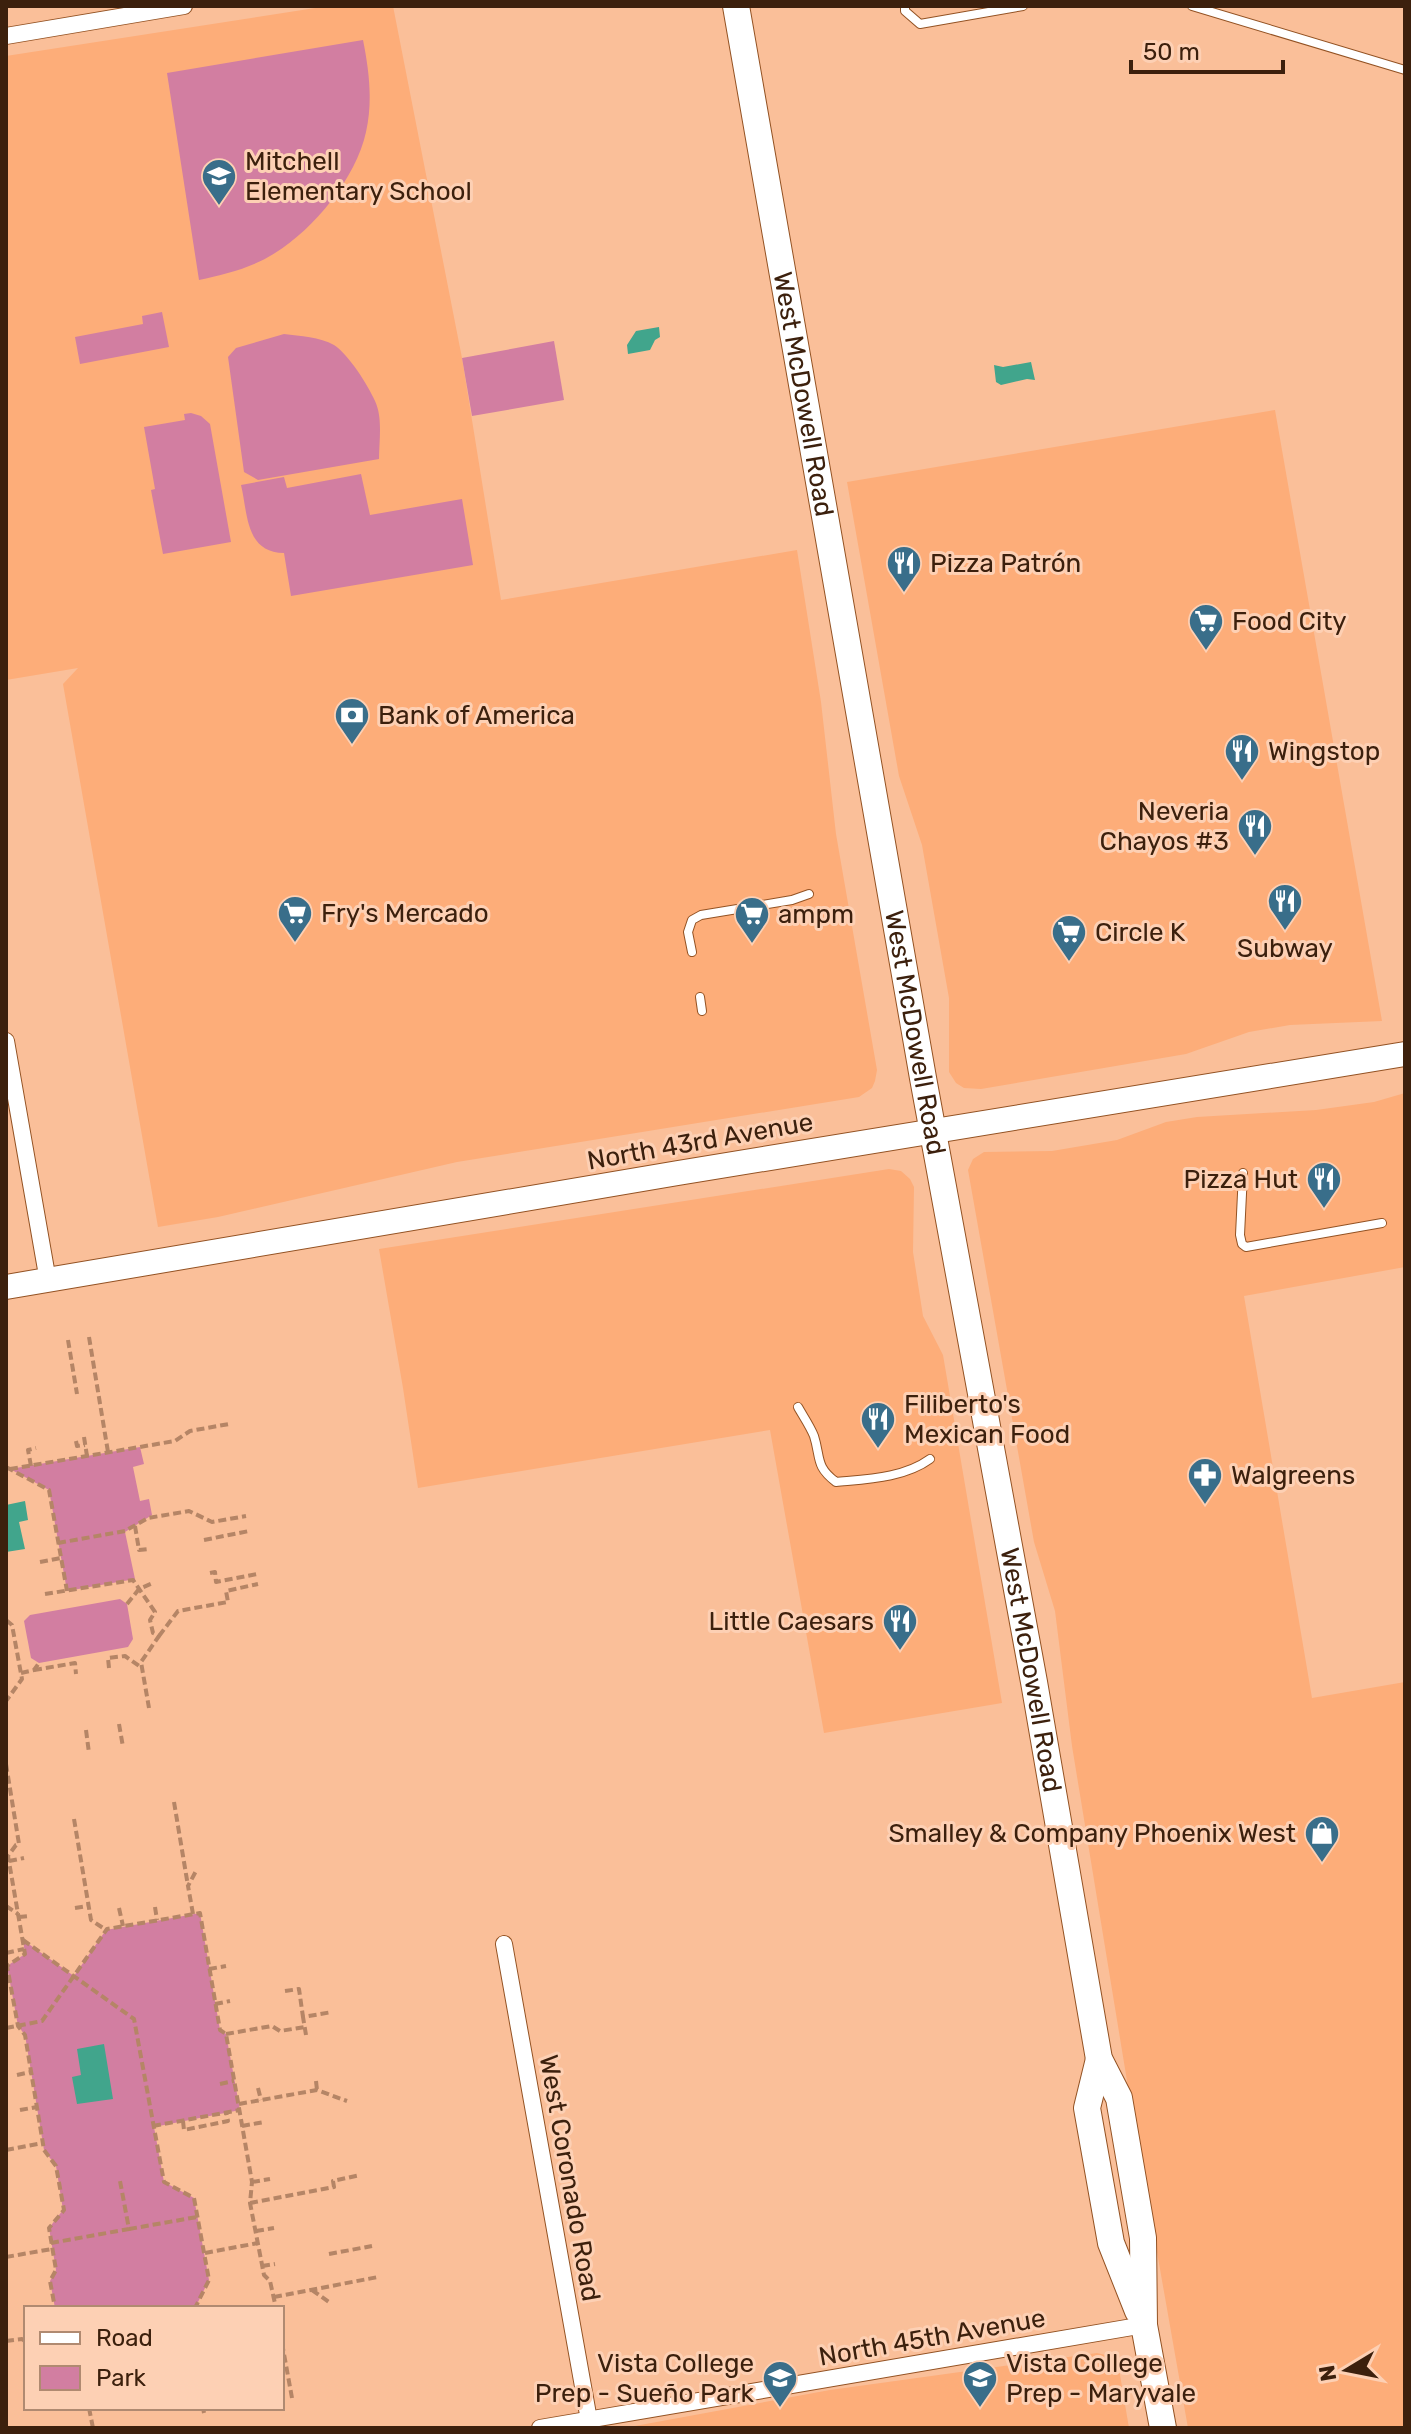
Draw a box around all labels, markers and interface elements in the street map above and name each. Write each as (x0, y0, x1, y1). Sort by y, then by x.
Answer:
scale bar (1131, 24, 1283, 74)
text: 50 m (1143, 38, 1200, 66)
place label: Mitchell Elementary School (245, 146, 472, 207)
school or university icon: Mitchell Elementary School (200, 157, 238, 207)
street label: West McDowell Road (767, 269, 840, 519)
restaurant icon: Pizza Patrón (885, 544, 923, 594)
place label: Pizza Patrón (930, 548, 1081, 579)
supermarket icon: Food City (1187, 602, 1225, 652)
place label: Food City (1232, 606, 1347, 637)
bank icon: Bank of America (333, 696, 371, 746)
place label: Bank of America (378, 700, 575, 731)
restaurant icon: Wingstop (1223, 732, 1261, 782)
place label: Wingstop (1268, 736, 1380, 767)
place label: Neveria Chayos #3 (1100, 796, 1229, 857)
restaurant icon: Neveria Chayos #3 (1236, 807, 1274, 857)
restaurant icon: Subway (1266, 882, 1304, 932)
supermarket icon: Fry's Mercado (276, 894, 314, 944)
supermarket icon: ampm (733, 895, 771, 945)
place label: Fry's Mercado (321, 898, 489, 929)
place label: ampm (778, 899, 854, 930)
street label: West McDowell Road (878, 908, 952, 1157)
supermarket icon: Circle K (1050, 913, 1088, 963)
place label: Circle K (1095, 917, 1186, 948)
place label: Subway (1237, 933, 1333, 964)
street label: North 43rd Avenue (585, 1106, 815, 1177)
restaurant icon: Pizza Hut (1305, 1160, 1343, 1210)
place label: Pizza Hut (1183, 1164, 1298, 1195)
place label: Filiberto's Mexican Food (904, 1389, 1070, 1450)
restaurant icon: Filiberto's Mexican Food (859, 1400, 897, 1450)
pharmacy icon: Walgreens (1186, 1456, 1224, 1506)
place label: Walgreens (1231, 1460, 1355, 1491)
street label: West McDowell Road (994, 1545, 1068, 1795)
restaurant icon: Little Caesars (881, 1602, 919, 1652)
place label: Little Caesars (709, 1606, 874, 1637)
shop icon: Smalley & Company Phoenix West (1303, 1814, 1341, 1864)
place label: Smalley & Company Phoenix West (888, 1818, 1296, 1849)
street label: West Coronado Road (533, 2052, 606, 2304)
street label: North 45th Avenue (816, 2302, 1048, 2373)
legend (24, 2306, 284, 2410)
text: Road (96, 2324, 153, 2352)
north arrow (1307, 2330, 1387, 2410)
place label: Vista College Prep - Sueño Park (535, 2348, 755, 2409)
place label: Vista College Prep - Maryvale (1006, 2348, 1196, 2409)
school or university icon: Vista College Prep - Sueño Park (761, 2359, 799, 2409)
school or university icon: Vista College Prep - Maryvale (961, 2359, 999, 2409)
text: N (1313, 2363, 1342, 2384)
text: Park (96, 2364, 147, 2392)

